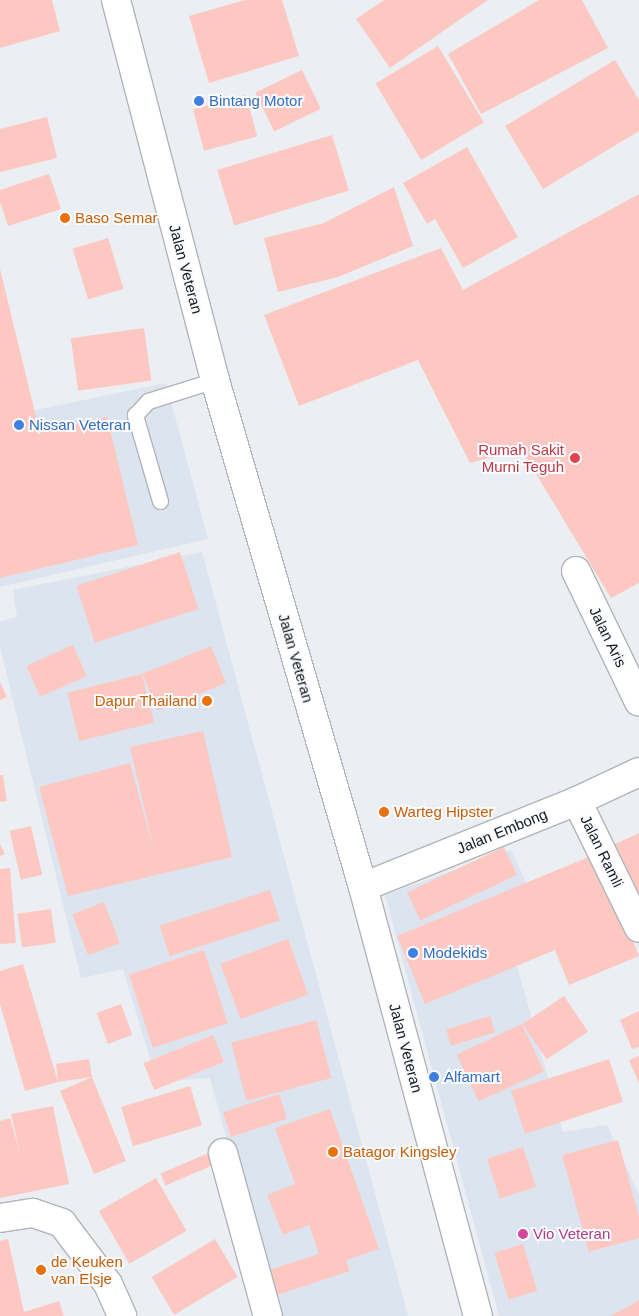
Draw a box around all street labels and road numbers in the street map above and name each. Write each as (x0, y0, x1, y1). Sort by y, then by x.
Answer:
street label: Jalan Veteran (165, 222, 207, 316)
street label: Jalan Aris (585, 603, 631, 671)
street label: Jalan Veteran (275, 611, 317, 705)
street label: Jalan Embong (454, 805, 550, 857)
street label: Jalan Ramli (577, 812, 627, 890)
street label: Jalan Veteran (385, 1001, 427, 1095)

